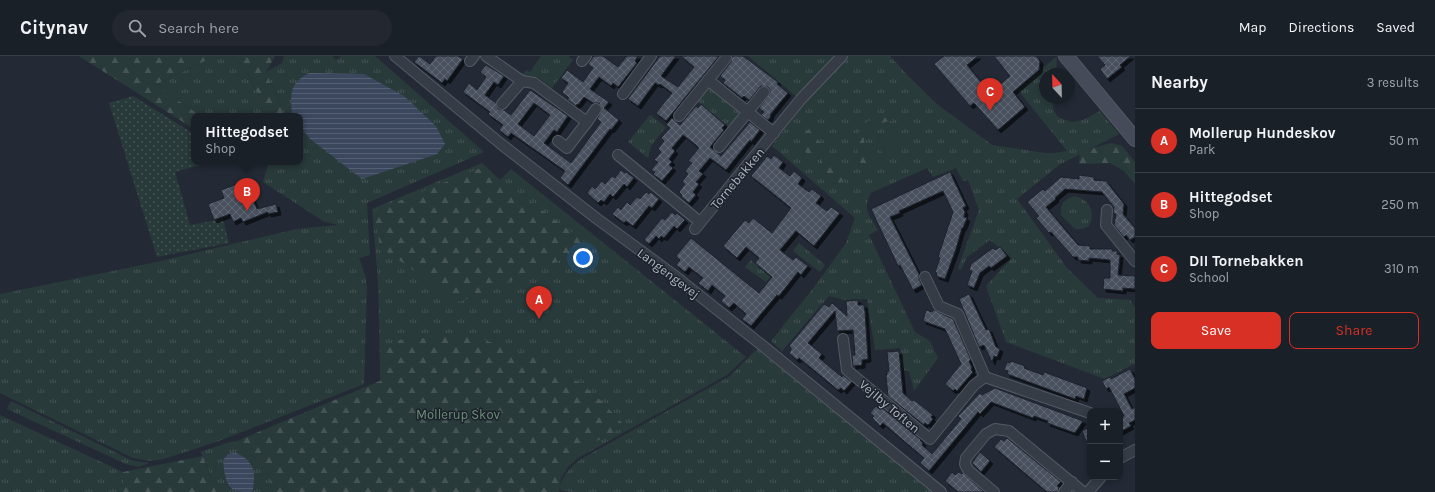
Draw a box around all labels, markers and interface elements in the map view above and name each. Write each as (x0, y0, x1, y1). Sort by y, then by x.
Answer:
search box (112, 10, 392, 46)
text: Citynav (20, 17, 88, 39)
icon: search (126, 17, 148, 39)
text: Search here (158, 19, 239, 37)
text: Map (1239, 19, 1267, 36)
text: Directions (1289, 19, 1354, 36)
text: Saved (1376, 19, 1415, 36)
north arrow (1039, 68, 1075, 104)
text: Nearby (1151, 72, 1208, 92)
text: 3 results (1367, 75, 1419, 90)
pin: C (977, 78, 1003, 111)
popup (191, 113, 303, 165)
text: Hittegodset (205, 123, 289, 141)
text: Mollerup Hundeskov (1189, 124, 1335, 142)
text: A (1160, 133, 1168, 148)
text: 50 m (1389, 133, 1419, 148)
text: Shop (205, 141, 236, 156)
text: Park (1189, 142, 1215, 157)
street label: Tornebakken (707, 144, 768, 212)
pin: B (234, 178, 260, 211)
text: Hittegodset (1189, 188, 1273, 206)
text: B (1160, 197, 1168, 212)
text: 250 m (1381, 197, 1419, 212)
text: Shop (1189, 206, 1219, 221)
street label: Langengevej (635, 245, 703, 302)
your location (573, 248, 593, 268)
text: DII Tornebakken (1189, 252, 1304, 270)
text: C (1160, 261, 1168, 276)
text: 310 m (1384, 261, 1419, 276)
text: School (1189, 270, 1229, 285)
pin: A (526, 286, 552, 319)
button: Save (1151, 312, 1281, 349)
button: Share (1289, 312, 1419, 349)
street label: Vejlby Toften (856, 377, 923, 436)
park label: Mollerup Skov (416, 407, 501, 422)
map controls (1087, 408, 1123, 480)
button: + (1087, 408, 1123, 444)
button: − (1087, 444, 1123, 480)

